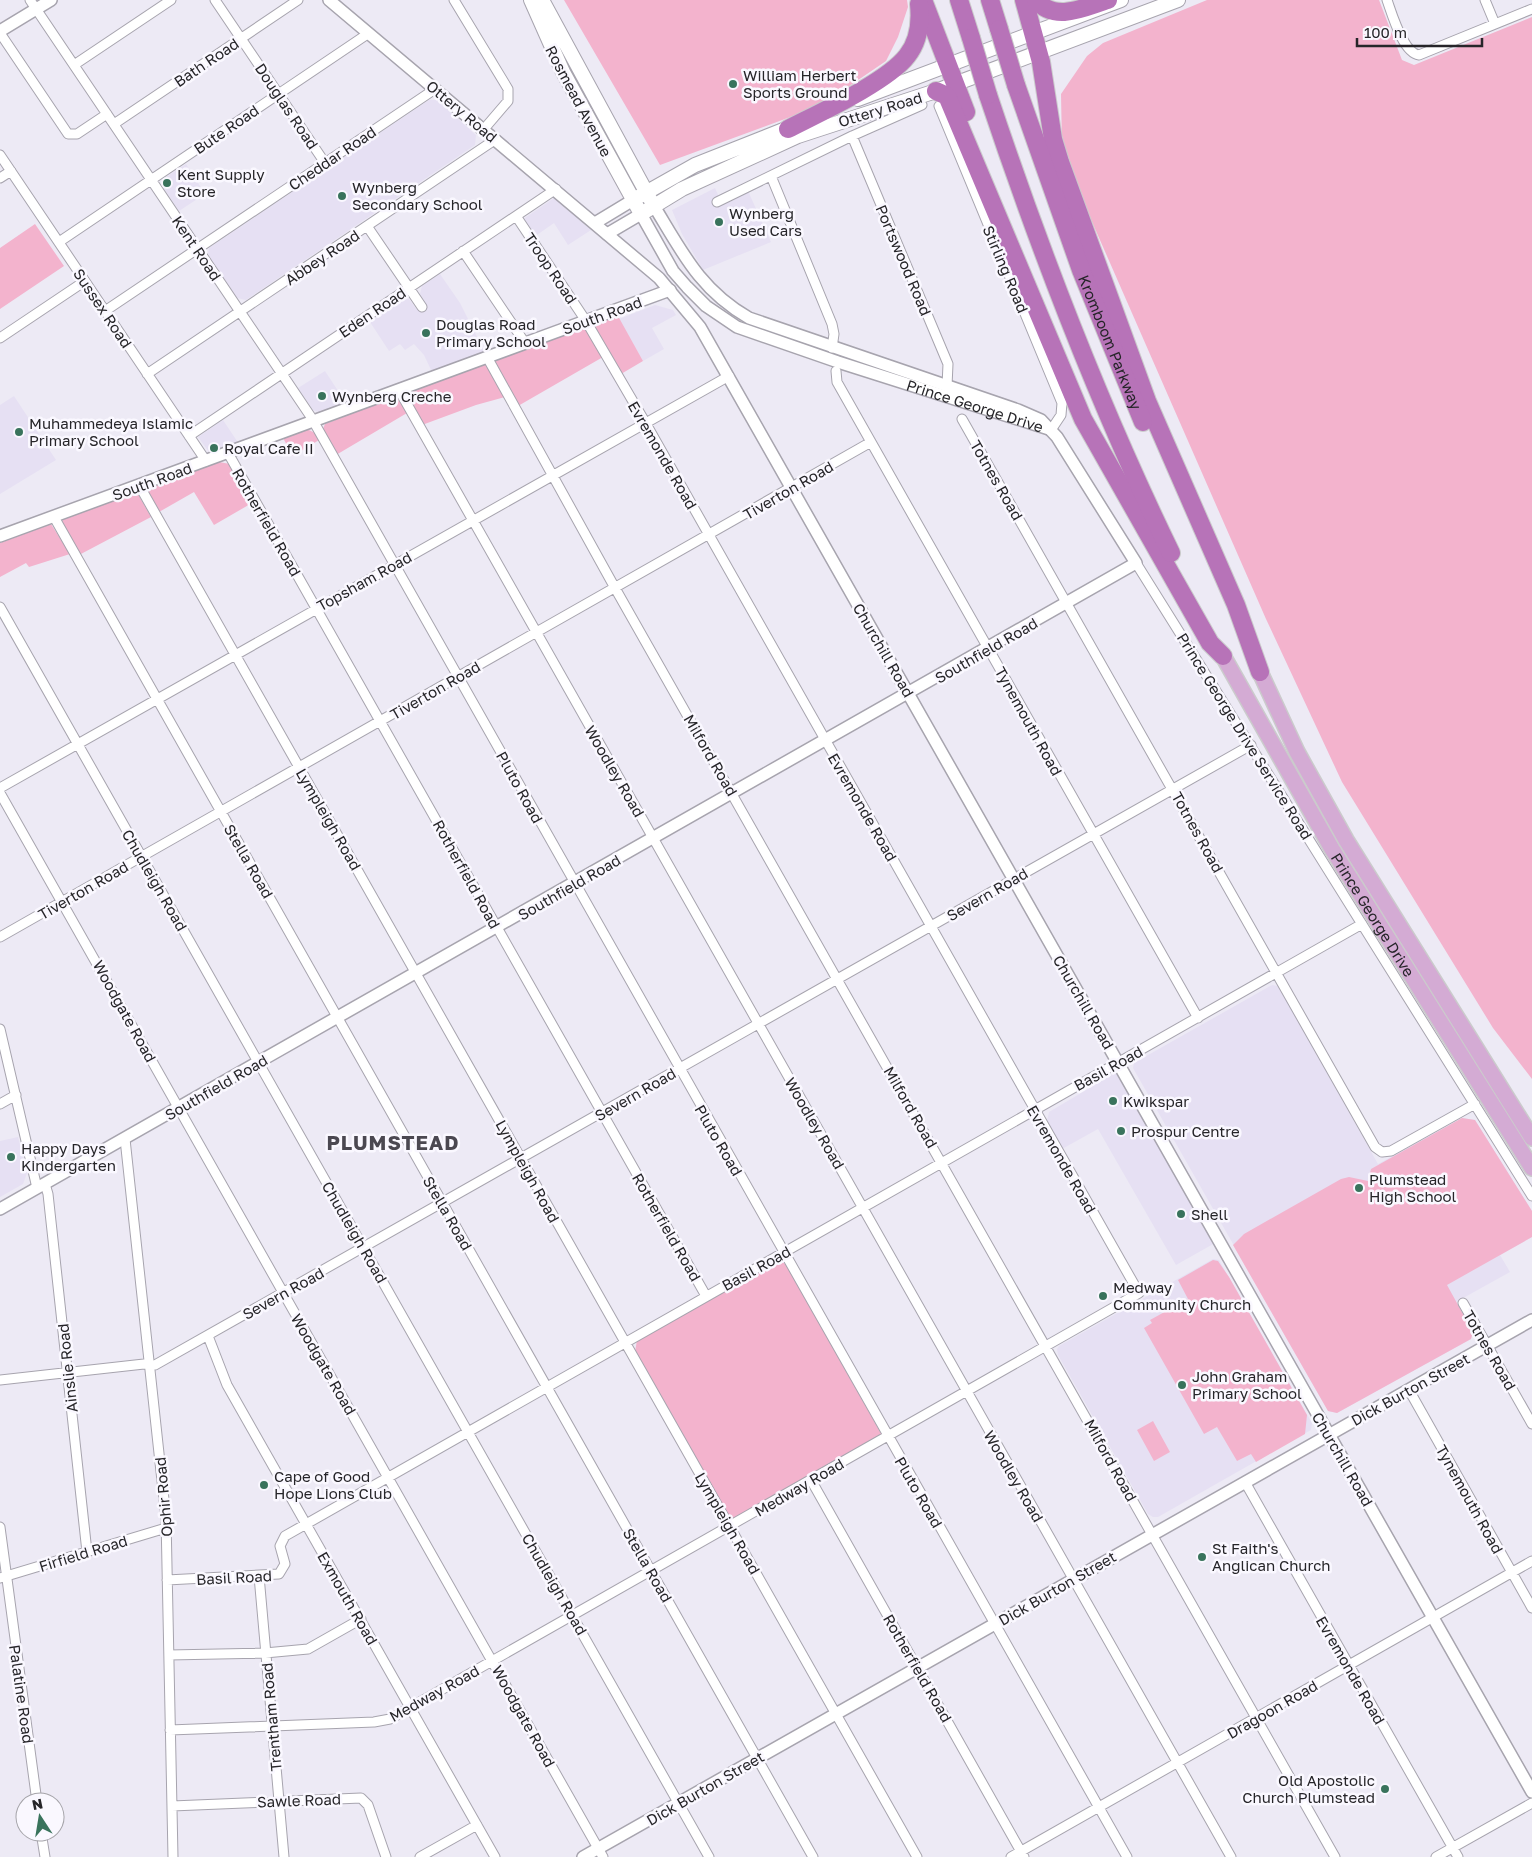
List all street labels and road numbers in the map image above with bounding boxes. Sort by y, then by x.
street label: Bath Road [170,34,242,90]
street label: Rosmead Avenue [542,42,616,160]
street label: Douglas Road [252,60,322,152]
street label: Ottery Road [423,76,501,146]
street label: Ottery Road [836,88,924,130]
street label: Bute Road [190,101,262,157]
street label: Cheddar Road [285,122,379,194]
street label: Portswood Road [873,202,935,318]
street label: Kent Road [169,212,225,284]
street label: Stirling Road [980,223,1032,315]
street label: Abbey Road [281,226,363,288]
street label: Troop Road [521,229,581,307]
street label: Sussex Road [70,265,136,351]
street label: Kromboom Parkway [1075,272,1146,413]
street label: Eden Road [335,283,409,341]
street label: South Road [560,292,644,338]
street label: Prince George Drive [904,375,1046,436]
street label: Evremonde Road [625,398,701,512]
street label: Totnes Road [967,437,1027,523]
street label: Tiverton Road [740,457,836,523]
street label: South Road [110,458,194,504]
street label: Rotherfield Road [229,465,305,579]
street label: Topsham Road [313,548,415,614]
street label: Churchill Road [850,600,918,700]
street label: Southfield Road [931,613,1041,687]
street label: Prince George Drive Service Road [1174,629,1316,843]
street label: Tiverton Road [387,657,483,723]
street label: Tynemouth Road [992,663,1066,779]
street label: Milford Road [680,711,742,799]
street label: Woodley Road [581,722,649,820]
street label: Pluto Road [493,748,547,826]
street label: Evremonde Road [825,750,901,864]
street label: Lympleigh Road [293,765,365,873]
street label: Totnes Road [1168,789,1228,875]
street label: Rotherfield Road [430,816,504,932]
street label: Stella Road [221,821,277,901]
street label: Chudleigh Road [119,826,191,934]
street label: Prince George Drive [1328,849,1419,980]
street label: Southfield Road [514,850,624,924]
street label: Tiverton Road [35,857,131,923]
street label: Severn Road [943,864,1031,924]
street label: Churchill Road [1050,952,1118,1052]
street label: Woodgate Road [90,957,160,1065]
street label: Basil Road [1070,1042,1146,1094]
street label: Southfield Road [161,1050,271,1124]
street label: Milford Road [880,1063,942,1151]
street label: Severn Road [591,1064,679,1124]
street label: Woodley Road [781,1074,849,1172]
street label: Pluto Road [691,1101,747,1179]
street label: Evremonde Road [1024,1102,1100,1216]
street label: Lympleigh Road [492,1117,564,1225]
street label: Rotherfield Road [629,1170,705,1284]
street label: Stella Road [420,1173,476,1253]
street label: Chudleigh Road [319,1178,391,1286]
street label: Basil Road [718,1242,794,1294]
street label: Severn Road [239,1263,327,1323]
street label: Totnes Road [1460,1307,1520,1393]
street label: Woodgate Road [288,1310,360,1418]
street label: Ainslie Road [53,1323,81,1413]
street label: Dick Burton Street [1348,1349,1472,1429]
street label: Churchill Road [1309,1409,1377,1509]
street label: Milford Road [1081,1416,1141,1504]
street label: Woodley Road [980,1427,1048,1525]
street label: Tynemouth Road [1433,1441,1507,1557]
street label: Pluto Road [891,1453,947,1531]
street label: Medway Road [751,1454,847,1520]
street label: Ophir Road [151,1456,175,1538]
street label: Lympleigh Road [692,1469,764,1577]
street label: Stella Road [620,1525,676,1605]
street label: Chudleigh Road [519,1530,591,1638]
street label: Firfield Road [37,1531,129,1575]
street label: Dick Burton Street [995,1547,1119,1629]
street label: Exmouth Road [314,1548,382,1648]
street label: Basil Road [196,1566,272,1588]
street label: Rotherfield Road [880,1611,956,1725]
street label: Evremonde Road [1313,1613,1389,1727]
street label: Palatine Road [6,1643,38,1745]
street label: Medway Road [386,1661,482,1725]
street label: Trentham Road [257,1662,285,1772]
street label: Woodgate Road [489,1662,559,1770]
street label: Dragoon Road [1223,1676,1321,1742]
street label: Dick Burton Street [643,1747,767,1829]
street label: Sawle Road [257,1790,341,1810]

